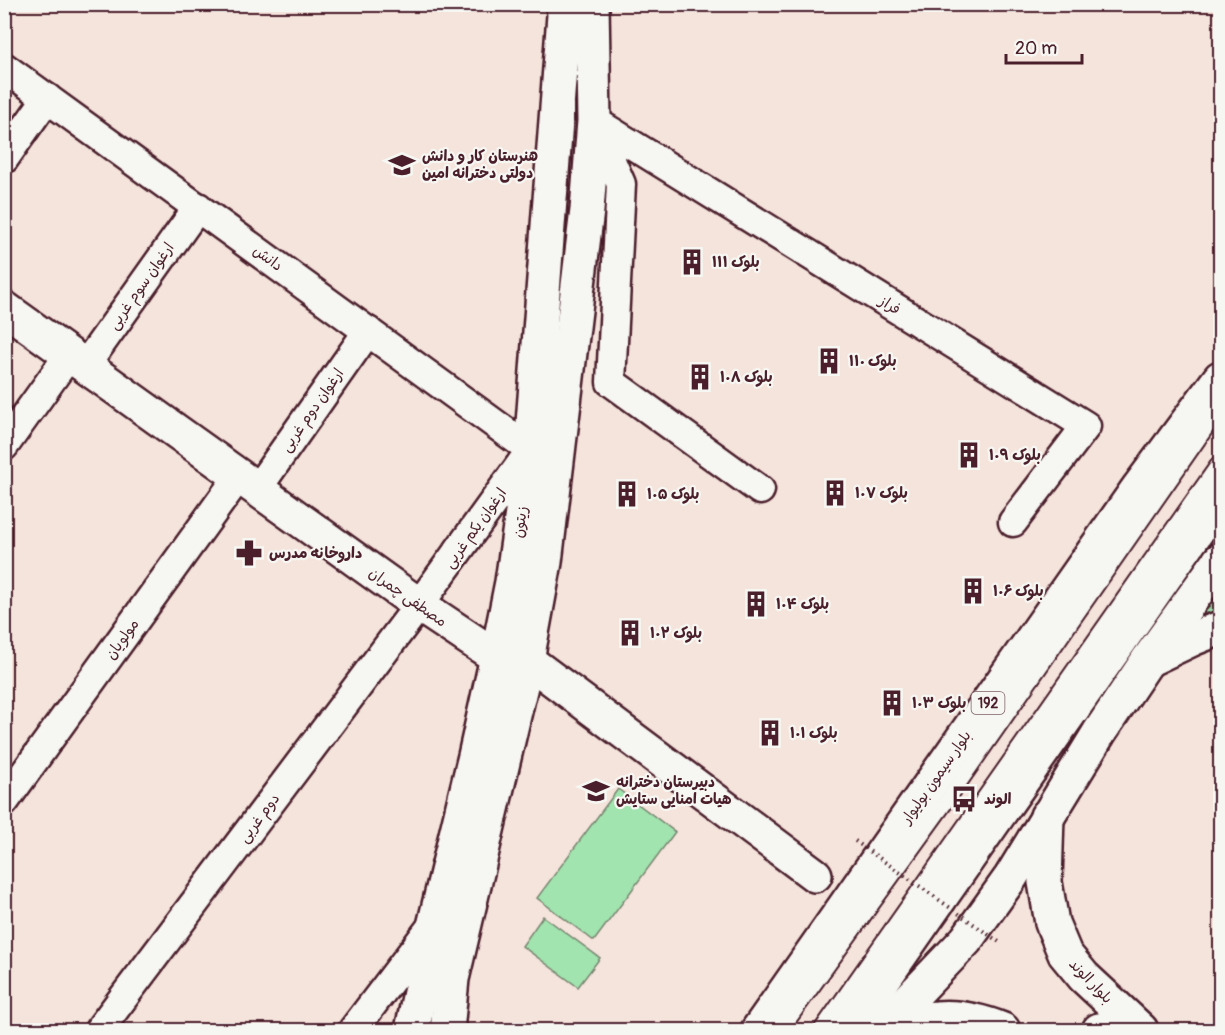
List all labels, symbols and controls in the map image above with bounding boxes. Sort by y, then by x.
scale bar [1006,27,1082,65]
text: 20 m [1015,37,1057,60]
place label: هنرستان کار و دانش دولتی دخترانه امین [422,147,538,183]
school or university icon: هنرستان کار و دانش دولتی دخترانه امین [387,150,417,180]
street label: ارغوان سوم غربی [104,239,180,335]
street label: دانش [249,241,286,276]
building icon: بلوک ۱۱۱ [677,247,707,277]
place label: بلوک ۱۱۱ [712,253,760,272]
street label: فراز [875,291,904,319]
building icon: بلوک ۱۱۰ [814,346,844,376]
place label: بلوک ۱۱۰ [849,352,896,371]
building icon: بلوک ۱۰۸ [685,362,715,392]
street label: ارغوان دوم غربی [277,365,350,457]
place label: بلوک ۱۰۸ [720,368,773,387]
building icon: بلوک ۱۰۹ [954,440,984,470]
place label: بلوک ۱۰۹ [989,446,1041,465]
building icon: بلوک ۱۰۷ [820,478,850,508]
building icon: بلوک ۱۰۵ [612,479,642,509]
street label: ارغوان یکم غربی [440,484,513,573]
place label: بلوک ۱۰۷ [855,484,908,503]
place label: بلوک ۱۰۵ [647,485,699,504]
street label: زیتون [509,505,532,539]
pharmacy icon: داروخانه مدرس [234,538,264,568]
place label: داروخانه مدرس [269,544,362,563]
street label: مصطفی چمران [365,564,450,631]
building icon: بلوک ۱۰۶ [958,576,988,606]
place label: بلوک ۱۰۶ [993,582,1044,601]
building icon: بلوک ۱۰۴ [741,589,771,619]
place label: بلوک ۱۰۴ [776,595,829,614]
street label: مولویان [101,615,144,663]
building icon: بلوک ۱۰۲ [615,618,645,648]
place label: بلوک ۱۰۲ [650,624,702,643]
building icon: بلوک ۱۰۳ [877,688,907,718]
road number: 192 [972,692,1004,714]
place label: بلوک ۱۰۳ [912,694,966,713]
building icon: بلوک ۱۰۱ [755,718,785,748]
place label: بلوک ۱۰۱ [790,724,837,743]
street label: بلوار سیمون بولیوار [897,727,976,829]
place label: دبیرستان دخترانه هیات امنایی ستایش [616,773,732,809]
school or university icon: دبیرستان دخترانه هیات امنایی ستایش [581,776,611,806]
bus stop icon: الوند [949,784,979,814]
street label: دوم غربی [235,790,286,848]
place label: الوند [984,790,1012,809]
street label: بلوار الوند [1065,955,1117,1008]

